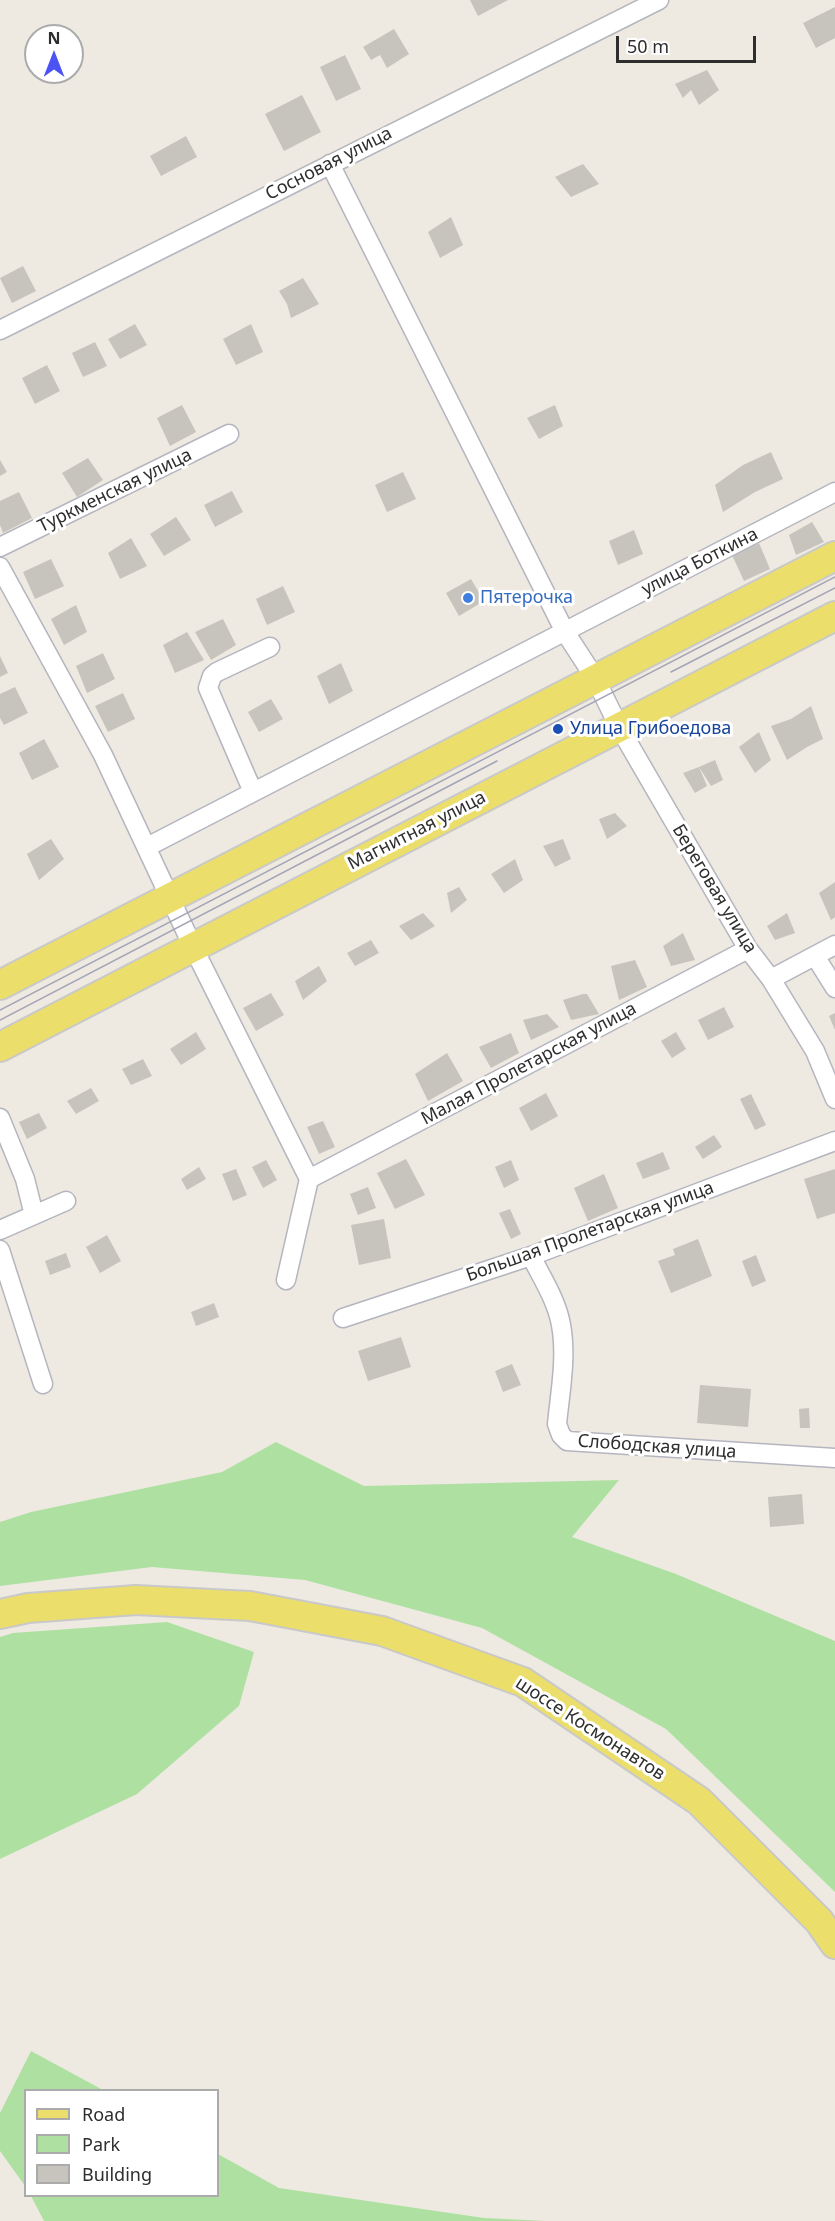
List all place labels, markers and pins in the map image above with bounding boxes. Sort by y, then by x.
place label: Пятерочка [480,587,573,609]
marker: Пятерочка [461,591,475,605]
place label: Улица Грибоедова [570,718,731,740]
marker: Улица Грибоедова [551,722,565,736]

